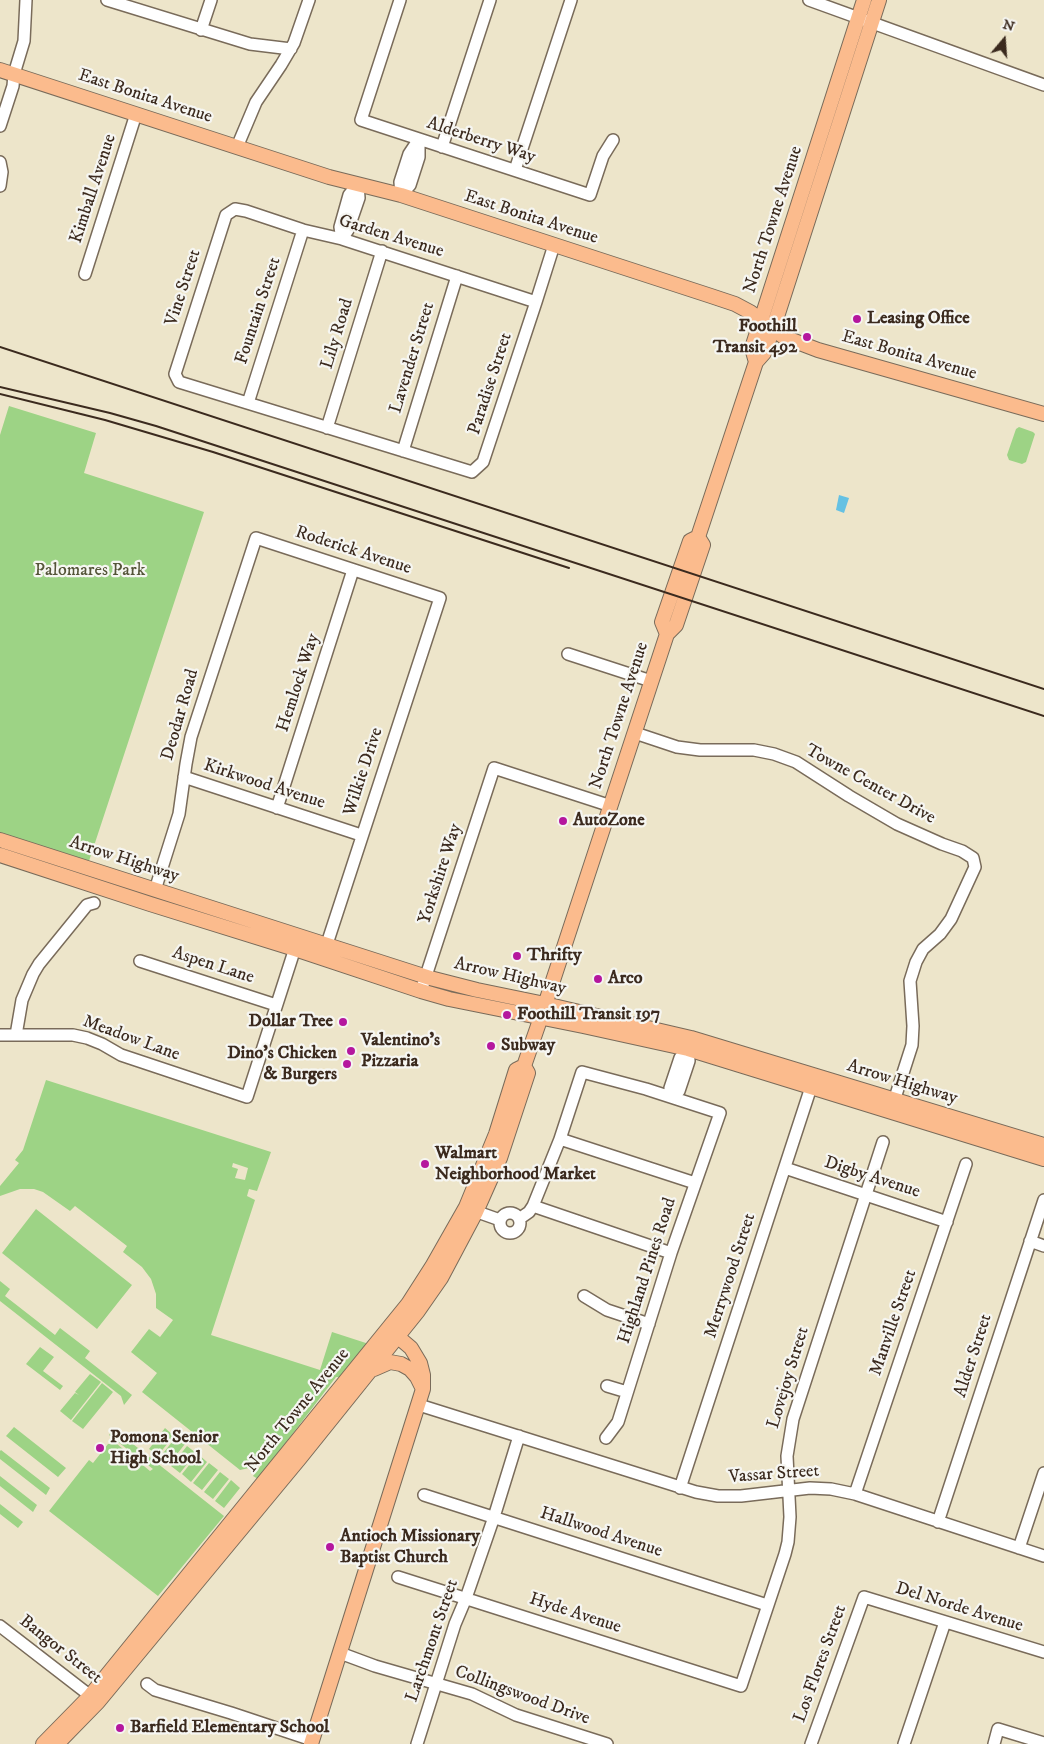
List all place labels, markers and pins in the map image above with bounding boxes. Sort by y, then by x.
place label: Leasing Office [867,308,970,330]
marker: Leasing Office [851,313,863,325]
place label: Foothill Transit 492 [713,316,797,358]
marker: Foothill Transit 492 [801,331,813,343]
place label: AutoZone [573,810,645,832]
marker: AutoZone [557,815,569,827]
place label: Thrifty [527,945,581,967]
marker: Thrifty [511,950,523,962]
place label: Arco [608,968,643,990]
marker: Arco [592,973,604,985]
place label: Foothill Transit 197 [517,1004,660,1026]
marker: Foothill Transit 197 [501,1009,513,1021]
place label: Dollar Tree [249,1011,333,1033]
marker: Dollar Tree [337,1016,349,1028]
place label: Valentino's Pizzaria [361,1030,440,1072]
place label: Subway [501,1035,555,1057]
marker: Subway [485,1040,497,1052]
place label: Dino's Chicken & Burgers [227,1043,337,1086]
marker: Valentino's Pizzaria [345,1045,357,1057]
marker: Dino's Chicken & Burgers [341,1058,353,1070]
place label: Walmart Neighborhood Market [435,1143,596,1186]
marker: Walmart Neighborhood Market [419,1158,431,1170]
place label: Pomona Senior High School [110,1427,218,1470]
marker: Pomona Senior High School [94,1442,106,1454]
place label: Antioch Missionary Baptist Church [340,1526,480,1568]
marker: Antioch Missionary Baptist Church [324,1541,336,1553]
place label: Barfield Elementary School [130,1717,329,1739]
marker: Barfield Elementary School [114,1722,126,1734]

